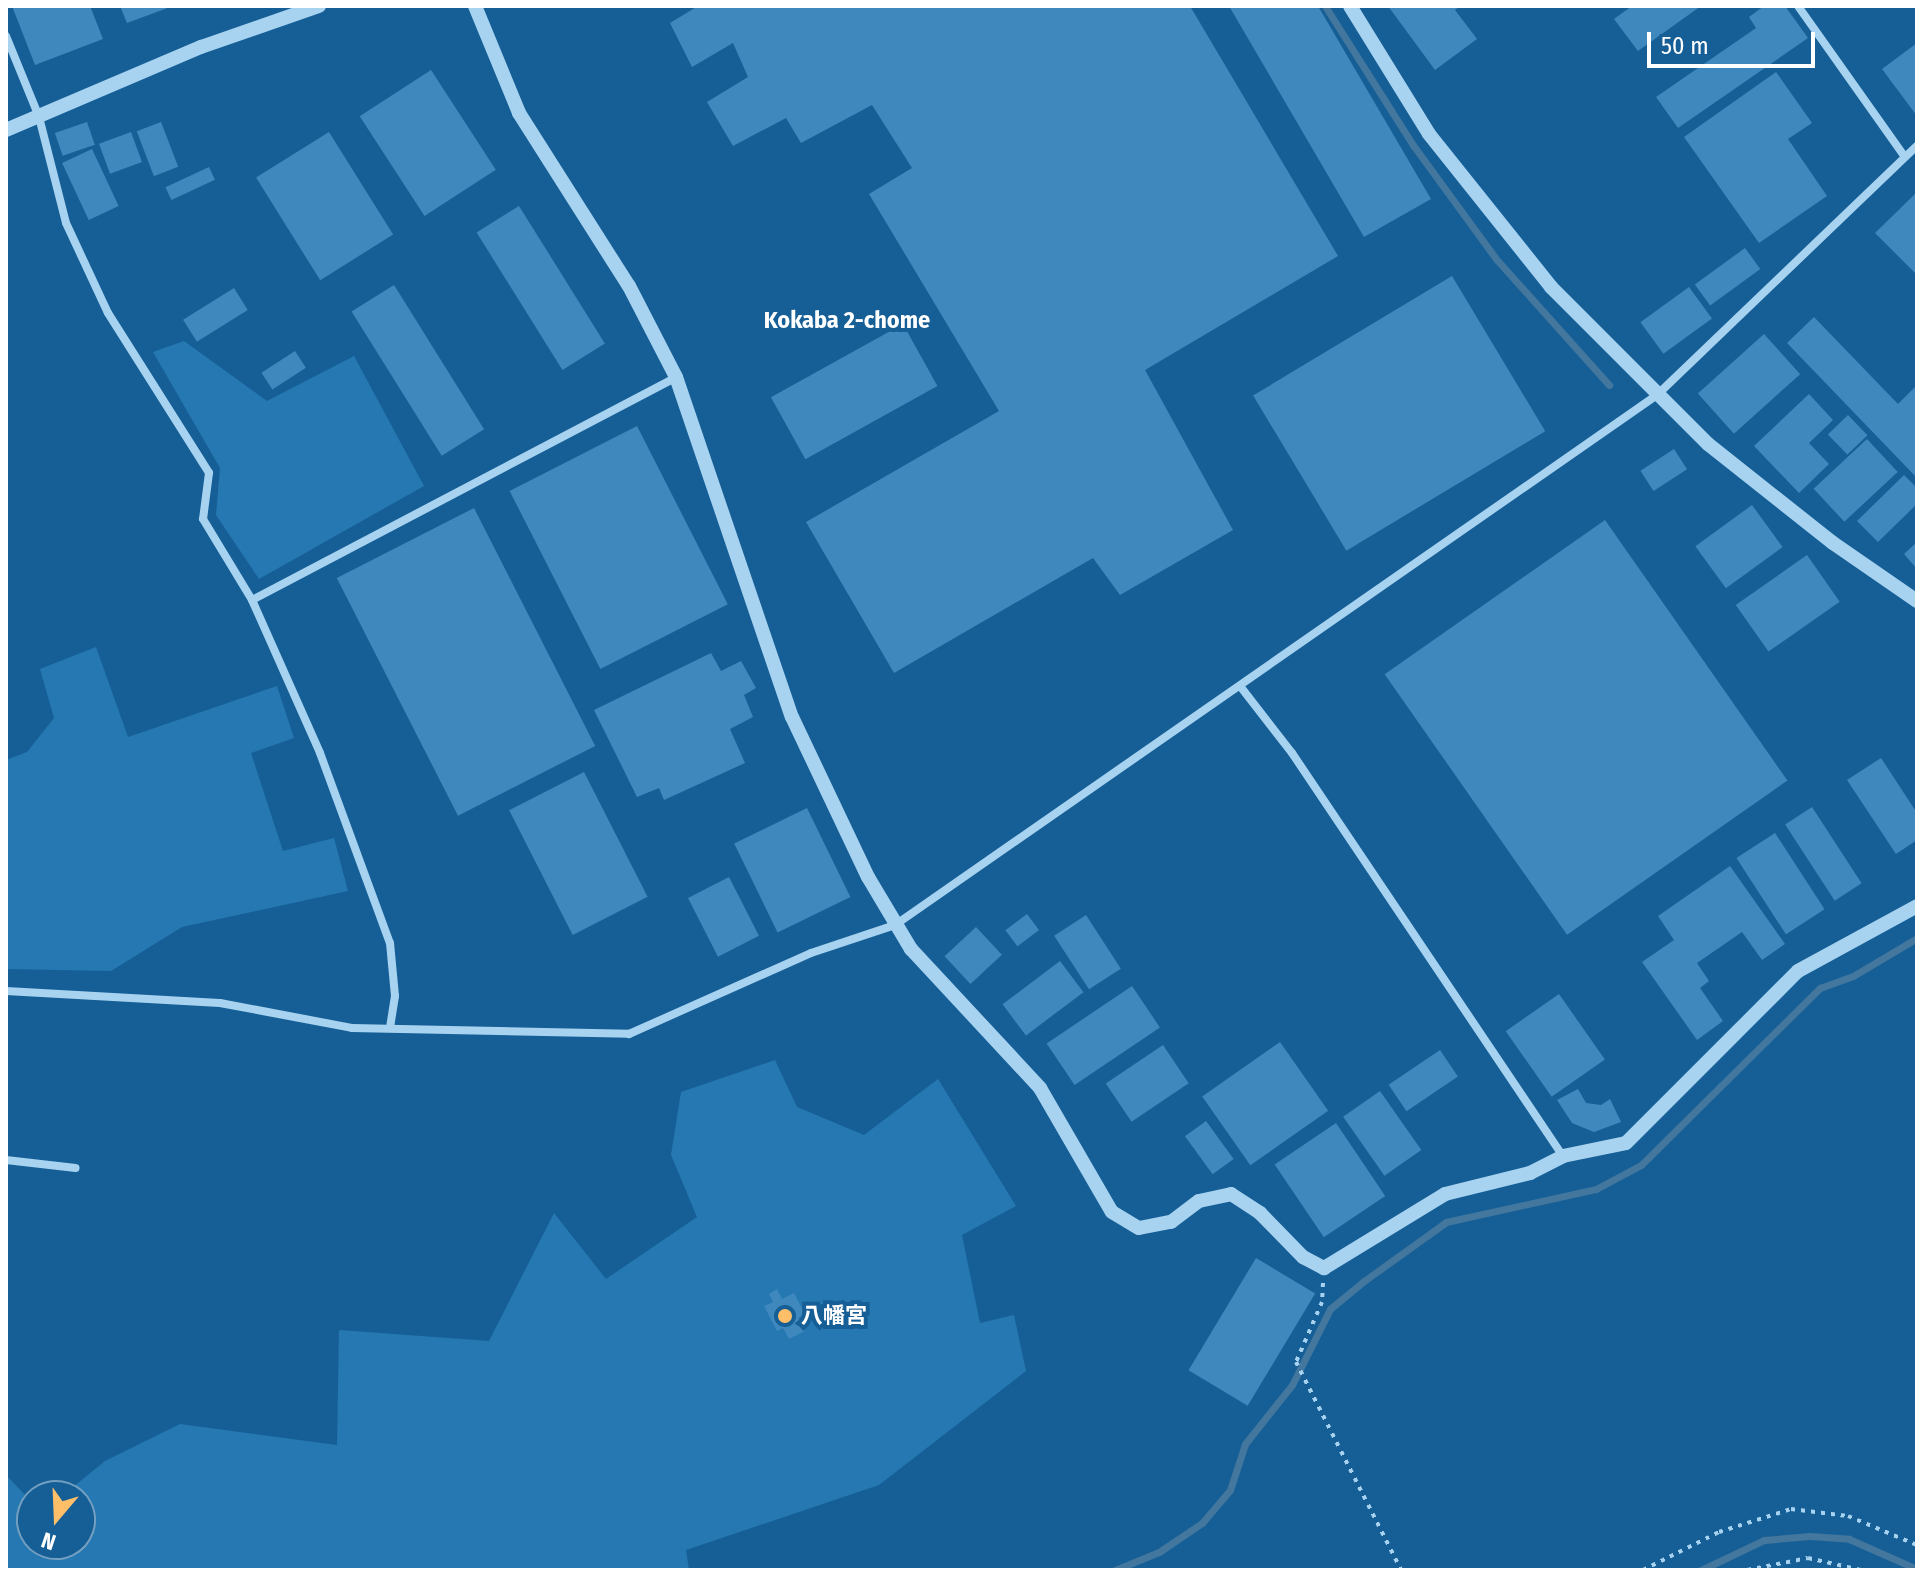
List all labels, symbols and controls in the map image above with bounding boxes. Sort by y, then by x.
scale bar [1651,16,1819,66]
text: 50 m [1661,32,1709,60]
district label: Kokaba 2-chome [764,307,930,335]
place label: 八幡宮 [801,1303,867,1329]
marker: 八幡宮 [776,1307,794,1325]
north arrow [16,1480,96,1560]
text: N [38,1526,59,1556]

